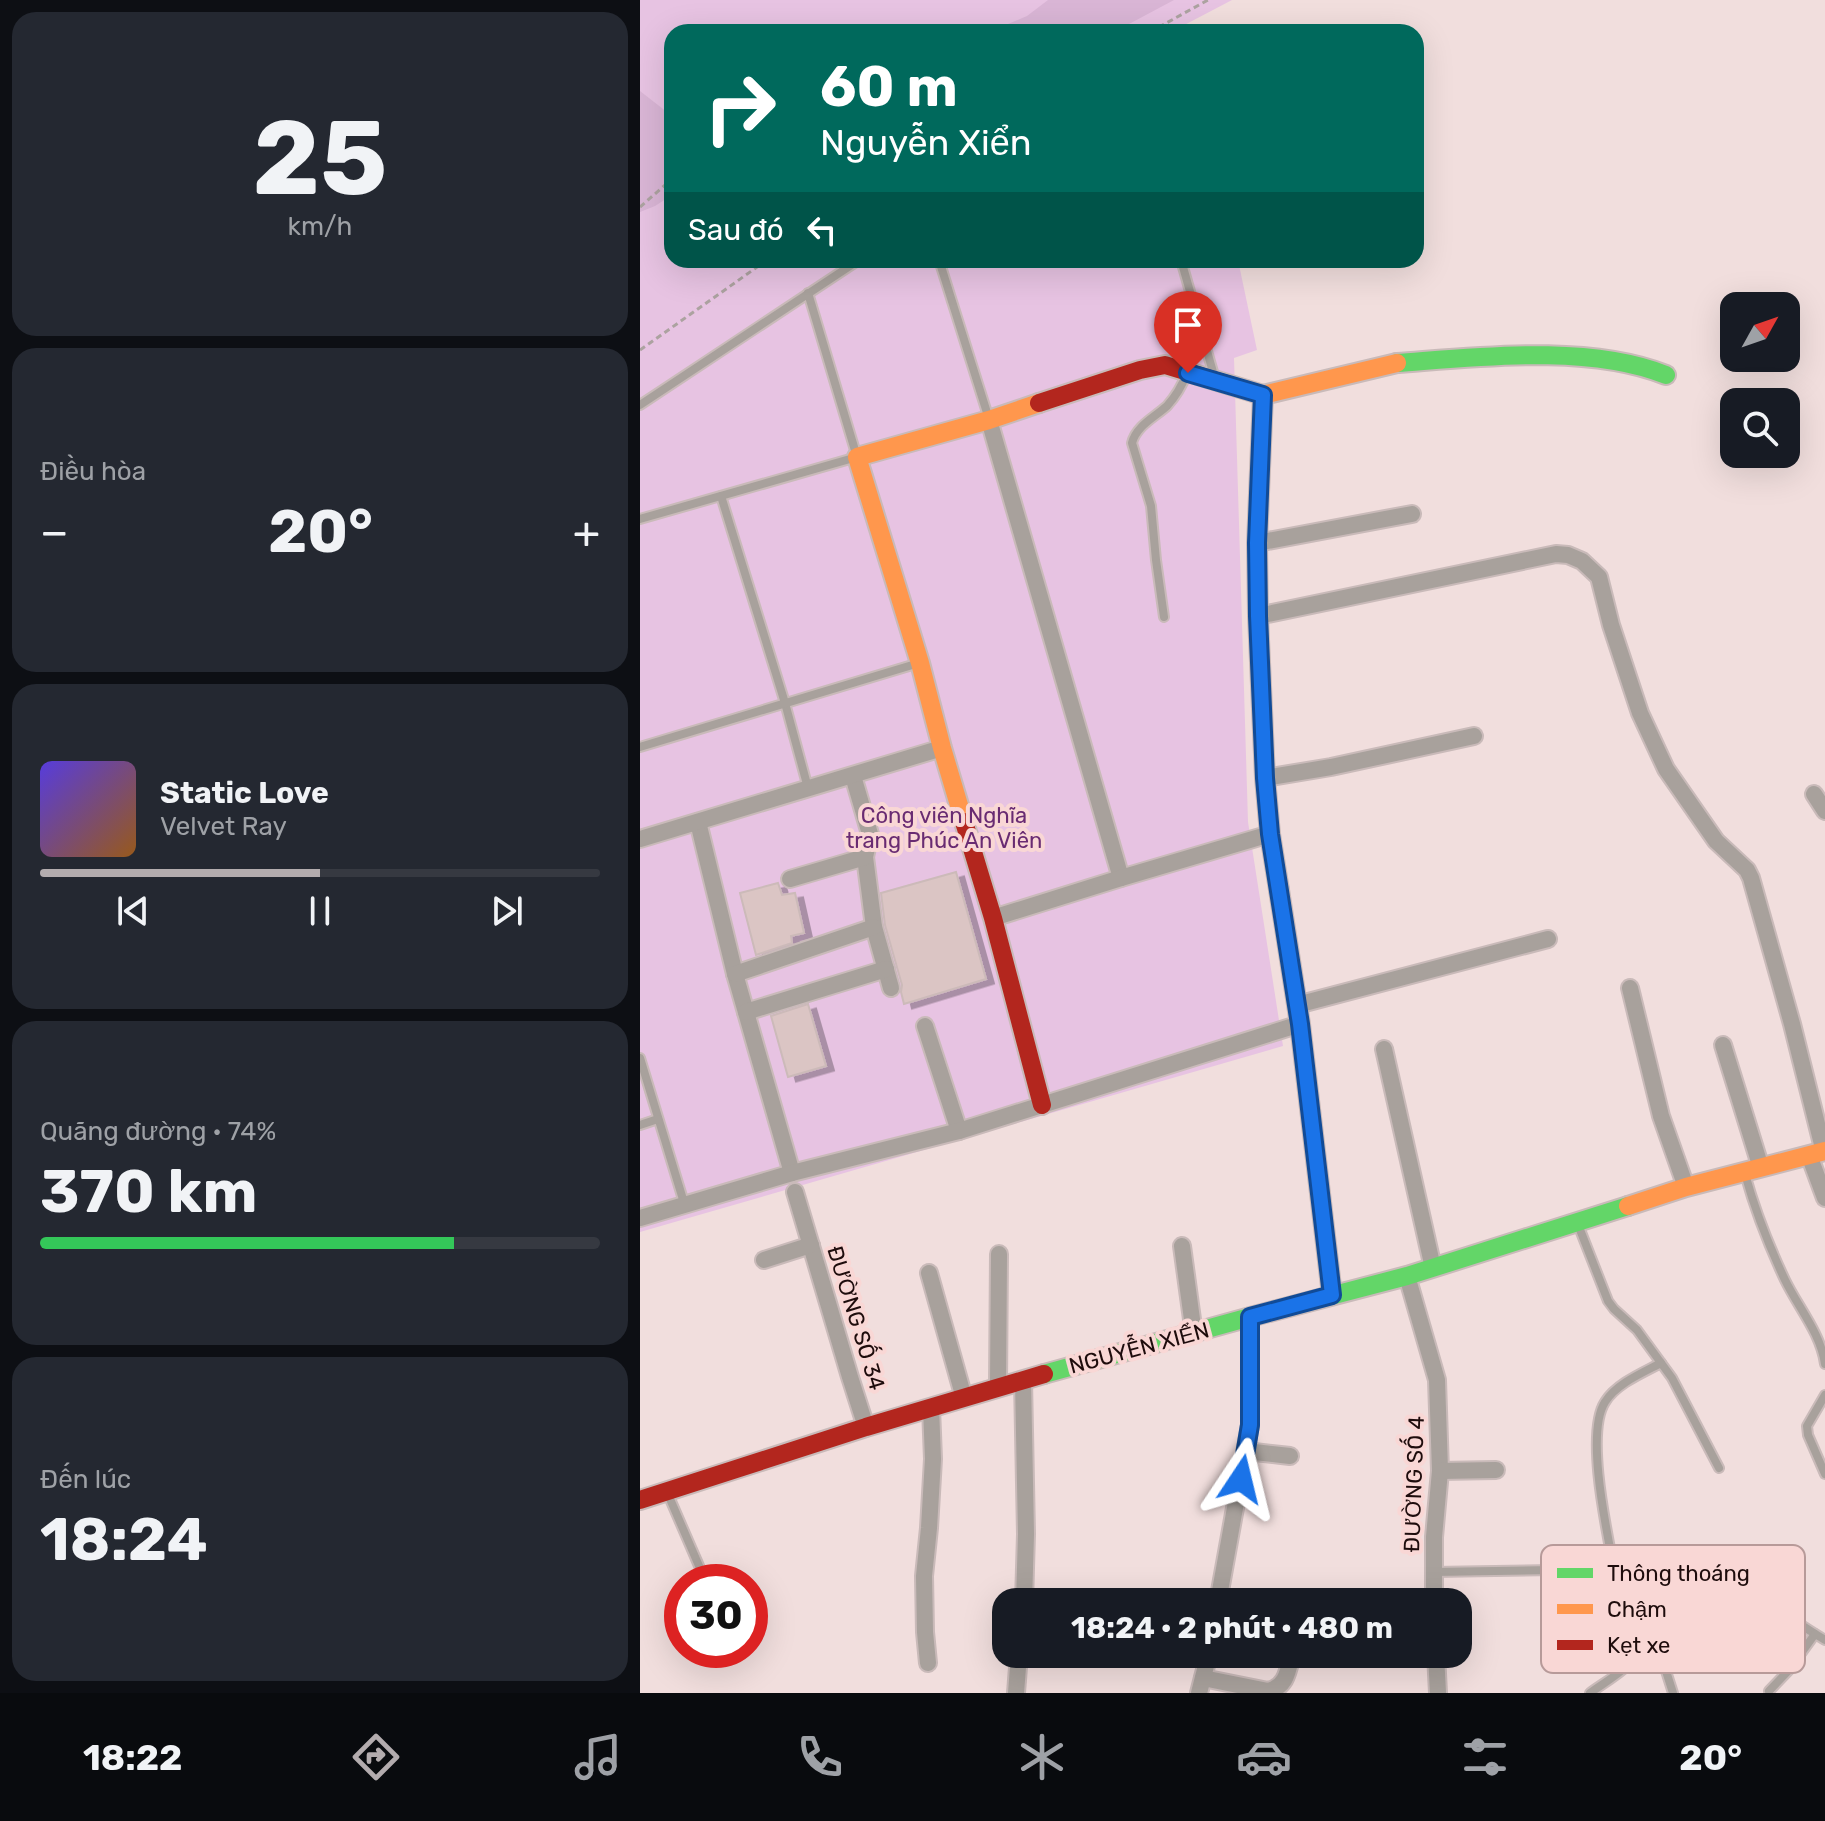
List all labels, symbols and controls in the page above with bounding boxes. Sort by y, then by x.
text: 60 m [820,54,958,120]
icon: right [688,56,792,160]
text: 25 [253,97,387,220]
text: Nguyễn Xiển [820,121,1032,164]
icon: left [800,208,844,252]
text: km/h [288,211,352,242]
text: Sau đó [688,212,784,248]
pin [1154,291,1222,373]
north arrow [1720,292,1800,372]
map controls [1720,292,1800,468]
icon: arrive [1166,303,1210,347]
button: search [1720,388,1800,468]
text: Điều hòa [40,456,146,487]
text: 20° [268,496,373,567]
text: − [40,506,69,558]
text: + [573,506,600,558]
text: Static Love [160,775,329,811]
park label: Công viên Nghĩa trang Phúc An Viên [846,802,1042,854]
text: Velvet Ray [160,811,287,842]
icon: previous [111,889,155,933]
icon: pause [298,889,342,933]
icon: next [485,889,529,933]
text: Quãng đường · 74% [40,1116,276,1147]
text: 370 km [40,1156,258,1227]
street label: ĐƯỜNG SỐ 34 [821,1242,894,1393]
street label: NGUYỄN XIỂN [1065,1314,1212,1380]
street label: ĐƯỜNG SỐ 4 [1395,1415,1430,1553]
position arrow [1199,1437,1283,1521]
text: Đến lúc [40,1464,131,1495]
text: 18:24 [40,1504,208,1575]
legend [1541,1545,1805,1673]
text: Thông thoáng [1607,1560,1750,1587]
speed limit sign: 30 [664,1564,768,1668]
text: Chậm [1607,1596,1667,1623]
text: 18:24 · 2 phút · 480 m [1071,1610,1393,1646]
text: Kẹt xe [1607,1632,1670,1659]
icon: directions [348,1729,404,1785]
icon: music [570,1729,626,1785]
icon: phone [792,1729,848,1785]
icon: climate [1014,1729,1070,1785]
icon: car [1236,1729,1292,1785]
icon: filters [1457,1729,1513,1785]
text: 18:22 [83,1736,182,1779]
text: 20° [1679,1736,1742,1779]

